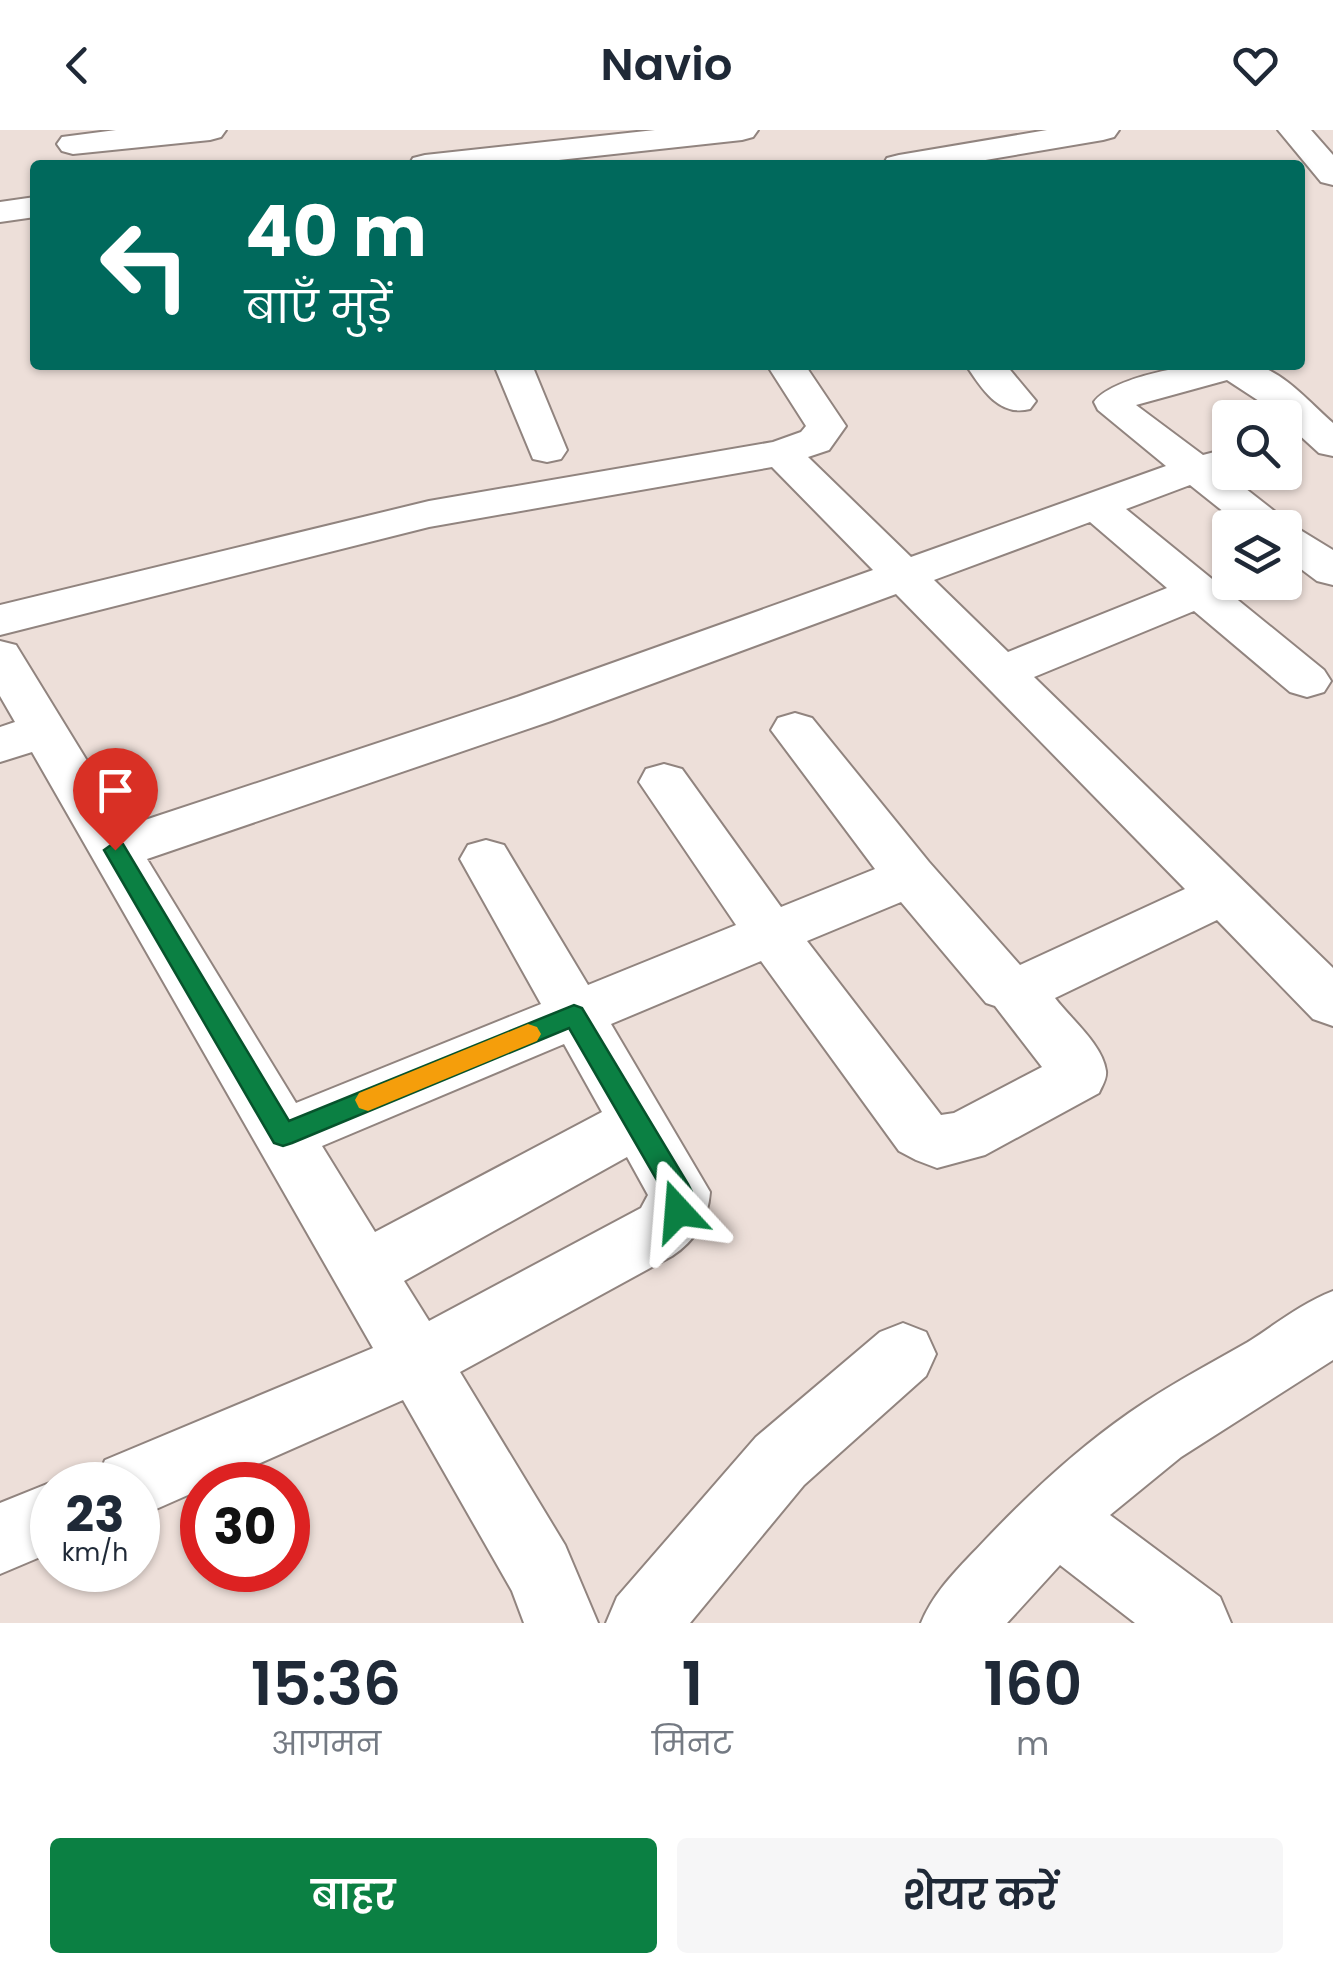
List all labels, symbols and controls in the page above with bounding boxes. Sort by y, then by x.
text: Navio [601,33,732,96]
icon: back [50,38,105,93]
icon: heart [1228,38,1283,93]
text: 40 m [245,182,427,281]
icon: left [80,200,210,330]
text: बाएँ मुड़ें [245,276,392,339]
map controls [1212,400,1302,600]
button: search [1212,400,1302,490]
button: layers [1212,510,1302,600]
pin [73,748,158,851]
icon: arrive [88,763,143,818]
position arrow [626,1159,730,1263]
speed limit sign: 30 [180,1462,310,1592]
text: 23 [66,1479,124,1550]
text: km/h [62,1535,128,1570]
text: 15:36 [251,1642,401,1726]
text: 1 [681,1642,703,1726]
text: 160 [983,1642,1082,1726]
text: आगमन [271,1721,381,1766]
text: मिनट [652,1721,733,1766]
text: m [1016,1721,1049,1766]
button: बाहर [50,1838,657,1953]
button: शेयर करें [677,1838,1283,1953]

